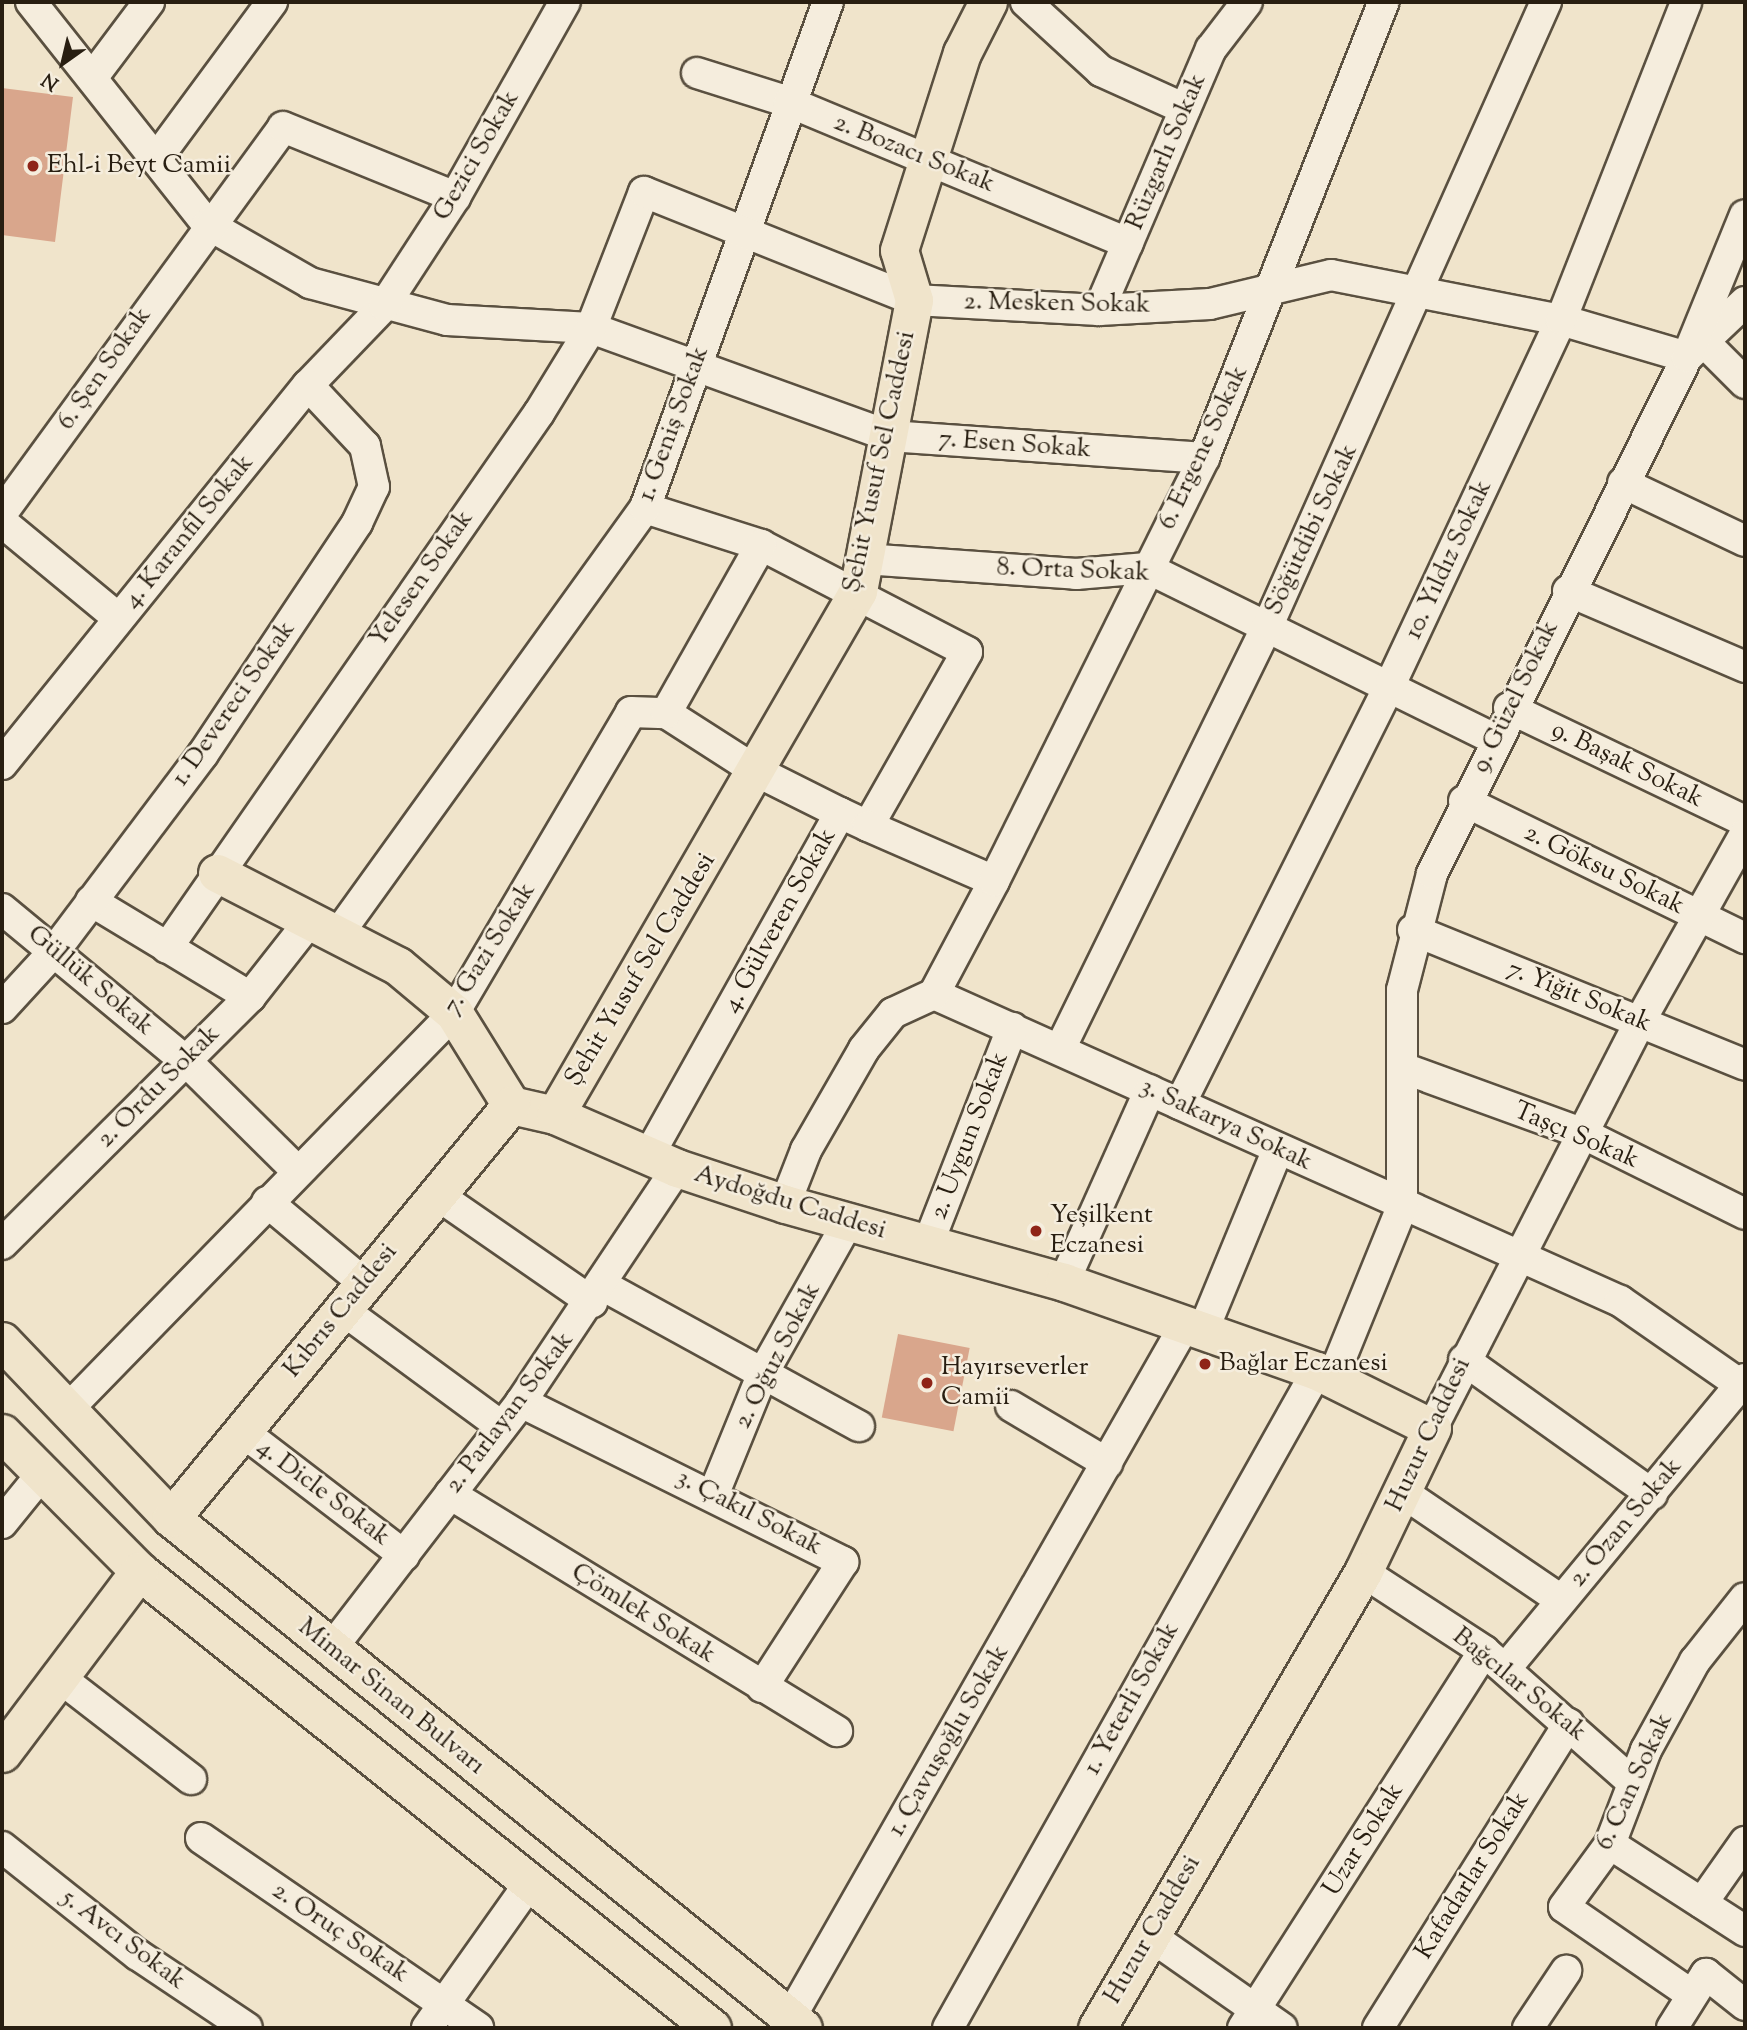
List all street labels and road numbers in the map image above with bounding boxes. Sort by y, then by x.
street label: Rüzgarlı Sokak [1120,69,1214,235]
street label: Gezici Sokak [427,85,527,227]
street label: 2. Bozacı Sokak [829,108,999,200]
street label: 2. Mesken Sokak [963,287,1151,321]
street label: 6. Şen Sokak [51,302,159,436]
street label: Şehit Yusuf Sel Caddesi [837,328,923,596]
street label: 1. Geniş Sokak [632,342,716,506]
street label: 6. Ergene Sokak [1152,361,1256,535]
street label: 7. Esen Sokak [938,424,1092,466]
street label: Söğütdibi Sokak [1259,440,1365,620]
street label: 4. Karanfil Sokak [117,449,261,615]
street label: 10. Yıldız Sokak [1398,475,1500,645]
street label: Yelesen Sokak [363,504,481,654]
street label: 8. Orta Sokak [996,553,1150,589]
street label: 1. Devereci Sokak [165,615,303,793]
street label: 9. Güzel Sokak [1466,616,1566,778]
street label: 9. Başak Sokak [1546,715,1708,815]
street label: 2. Göksu Sokak [1519,818,1689,922]
street label: 4. Gülveren Sokak [716,823,844,1019]
street label: Şehit Yusuf Sel Caddesi [559,848,723,1092]
street label: 7. Gazi Sokak [437,877,543,1021]
street label: Güllük Sokak [21,919,159,1043]
street label: 7. Yiğit Sokak [1503,954,1655,1040]
street label: 2. Ordu Sokak [91,1019,227,1155]
street label: 2. Uygun Sokak [924,1048,1016,1224]
street label: 3. Sakarya Sokak [1135,1072,1317,1178]
street label: Taşçı Sokak [1509,1096,1643,1176]
street label: Aydoğdu Caddesi [690,1159,890,1247]
street label: Kıbrıs Caddesi [277,1238,405,1384]
street label: 2. Oğuz Sokak [728,1278,828,1434]
street label: 2. Parlayan Sokak [439,1326,581,1500]
street label: Huzur Caddesi [1380,1353,1478,1517]
street label: 4. Dicle Sokak [250,1433,396,1553]
street label: 2. Ozan Sokak [1563,1452,1689,1594]
street label: 3. Çakıl Sokak [671,1463,827,1563]
street label: Çömlek Sokak [565,1557,721,1671]
street label: Mimar Sinan Bulvarı [291,1612,491,1782]
street label: 1. Yeterli Sokak [1077,1617,1187,1781]
street label: Bağcılar Sokak [1446,1621,1592,1749]
street label: 1. Çavuşoğlu Sokak [881,1640,1017,1842]
street label: 6. Can Sokak [1590,1708,1680,1856]
street label: Uzar Sokak [1317,1778,1411,1902]
street label: Kafadarlar Sokak [1409,1787,1537,1965]
street label: Huzur Caddesi [1098,1850,1208,2010]
street label: 2. Oruç Sokak [266,1876,414,1990]
street label: 5. Avcı Sokak [54,1883,192,1997]

